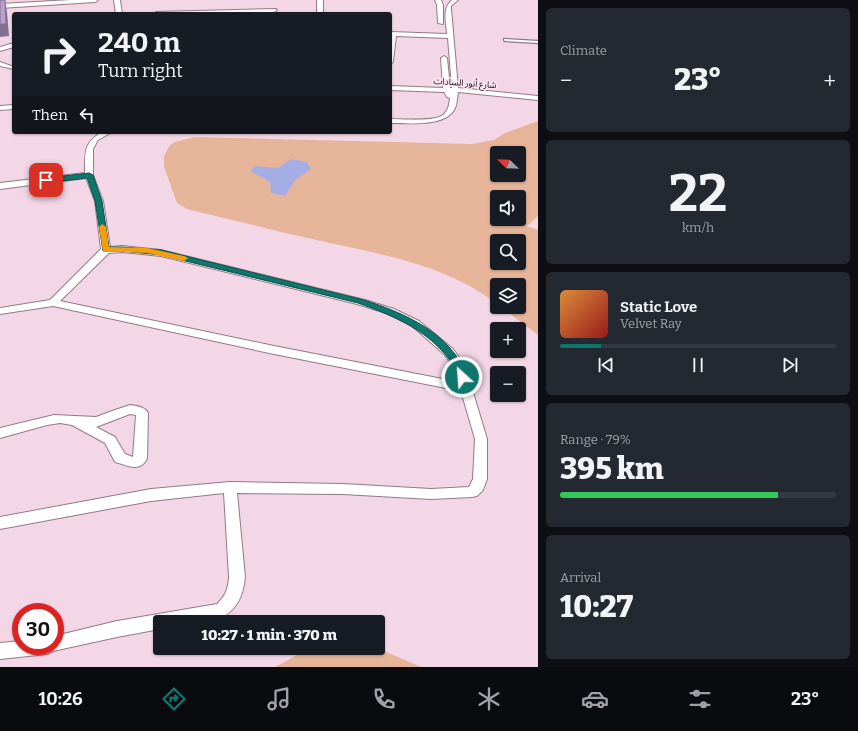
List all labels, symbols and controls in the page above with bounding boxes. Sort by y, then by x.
text: 240 m [98,26,180,59]
icon: right [32,28,84,80]
text: Climate [560,43,607,58]
text: Turn right [98,60,183,82]
text: 23° [674,62,722,98]
text: − [560,67,572,94]
text: + [823,67,836,94]
street label: شارع أنور السادات [433,75,497,92]
icon: left [76,104,98,126]
text: Then [32,106,68,124]
north arrow [490,146,526,182]
map controls [490,146,526,402]
text: 22 [669,162,727,225]
pin [29,163,63,197]
icon: arrive [35,169,57,191]
button: sound [490,190,526,226]
text: km/h [682,220,714,235]
button: search [490,234,526,270]
button: layers [490,278,526,314]
text: Static Love [620,298,697,316]
text: Velvet Ray [620,316,682,331]
button: + [490,322,526,358]
icon: previous [595,354,617,376]
icon: pause [687,354,709,376]
icon: next [779,354,801,376]
position arrow [441,356,483,398]
button: − [490,366,526,402]
text: Range · 79% [560,432,631,447]
text: 395 km [560,451,663,487]
text: Arrival [560,570,601,585]
text: 10:27 [560,589,633,625]
speed limit sign: 30 [12,603,64,655]
text: 10:27 · 1 min · 370 m [201,626,337,644]
icon: directions [160,685,188,713]
icon: music [265,685,293,713]
icon: phone [370,685,398,713]
icon: climate [475,685,503,713]
icon: car [581,685,609,713]
icon: filters [686,685,714,713]
text: 10:26 [39,688,83,710]
text: 23° [791,688,819,710]

